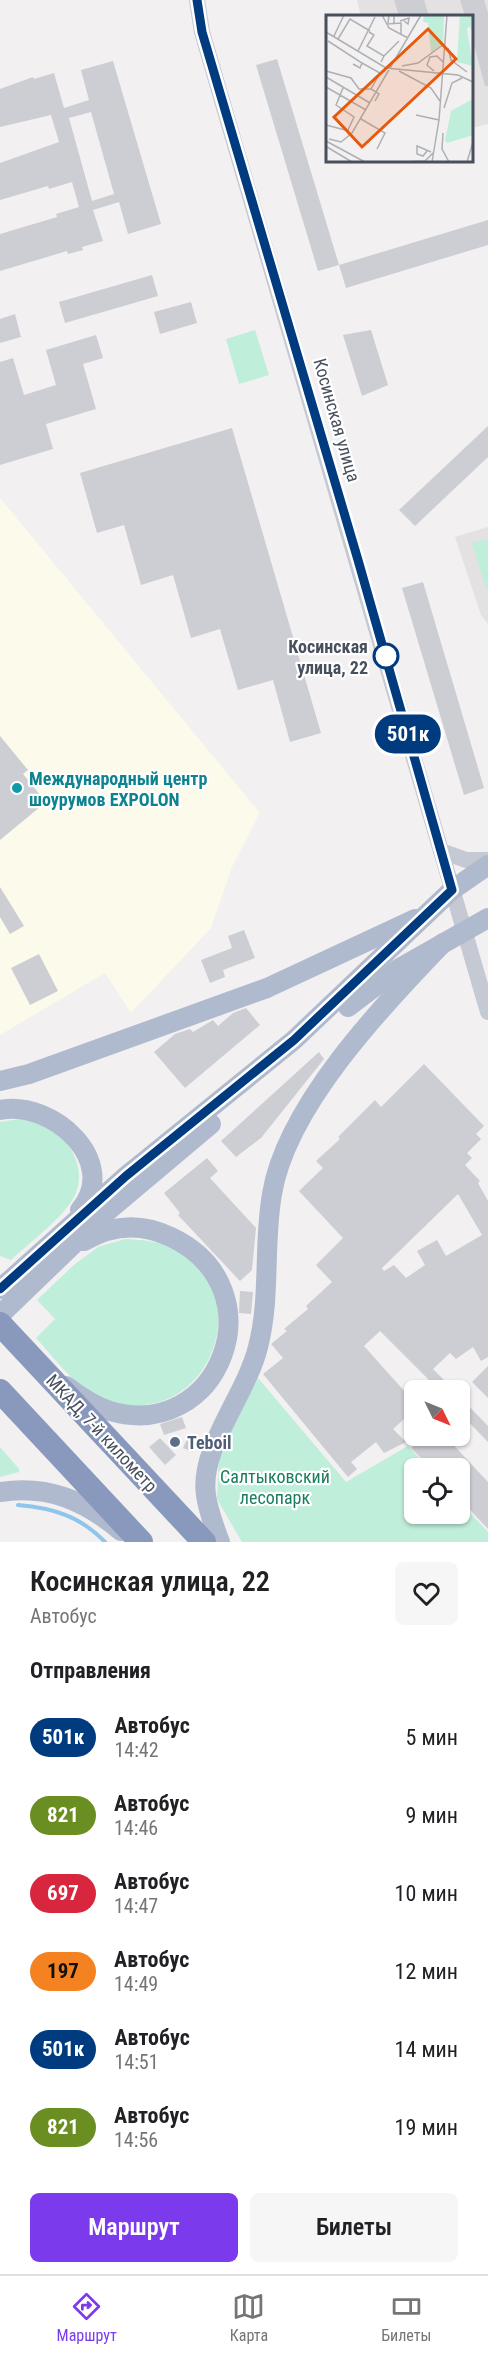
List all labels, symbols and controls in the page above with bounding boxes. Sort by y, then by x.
inset map [326,15,473,162]
street label: Косинская улица [309,356,365,484]
place label: Косинская улица, 22 [288,636,368,678]
marker: Косинская улица, 22 [373,643,399,669]
line badge: 501к [366,714,450,754]
text: 501к [387,722,429,746]
place label: Международный центр шоурумов EXPOLON [29,768,207,810]
marker: Международный центр шоурумов EXPOLON [10,781,24,795]
street label: МКАД, 7-й километр [42,1370,162,1496]
north arrow [404,1380,470,1446]
map controls [404,1380,470,1524]
place label: Teboil [187,1432,232,1453]
marker: Teboil [168,1435,182,1449]
button: locate [404,1458,470,1524]
park label: Салтыковский лесопарк [220,1466,330,1508]
button: heart [395,1562,458,1625]
text: Косинская улица, 22 [30,1565,270,1598]
text: Автобус [30,1604,97,1628]
text: Отправления [30,1658,151,1683]
text: Автобус [114,1713,190,1738]
text: 501к [42,1725,84,1749]
text: 5 мин [405,1725,458,1750]
text: 14:42 [114,1738,159,1762]
text: Автобус [114,1791,189,1816]
text: 821 [47,1803,79,1827]
text: 9 мин [405,1803,458,1828]
text: 14:46 [114,1816,158,1840]
text: Автобус [114,1869,189,1894]
text: 697 [47,1881,79,1905]
text: 10 мин [395,1881,458,1906]
text: 14:47 [114,1894,158,1918]
text: Автобус [114,1947,189,1972]
text: 197 [47,1959,79,1983]
text: 12 мин [395,1959,458,1984]
text: 14:49 [114,1972,158,1996]
text: Автобус [114,2025,190,2050]
text: 501к [42,2037,84,2061]
text: 14 мин [395,2037,458,2062]
text: 14:51 [114,2050,159,2074]
text: Автобус [114,2103,189,2128]
text: 821 [47,2115,79,2139]
text: 19 мин [395,2115,458,2140]
text: 14:56 [114,2128,158,2152]
button: Маршрут [30,2193,238,2262]
button: Билеты [250,2193,458,2262]
tab: Маршрут [57,2290,117,2345]
tab: Карта [230,2290,268,2345]
tab: Билеты [381,2290,431,2345]

